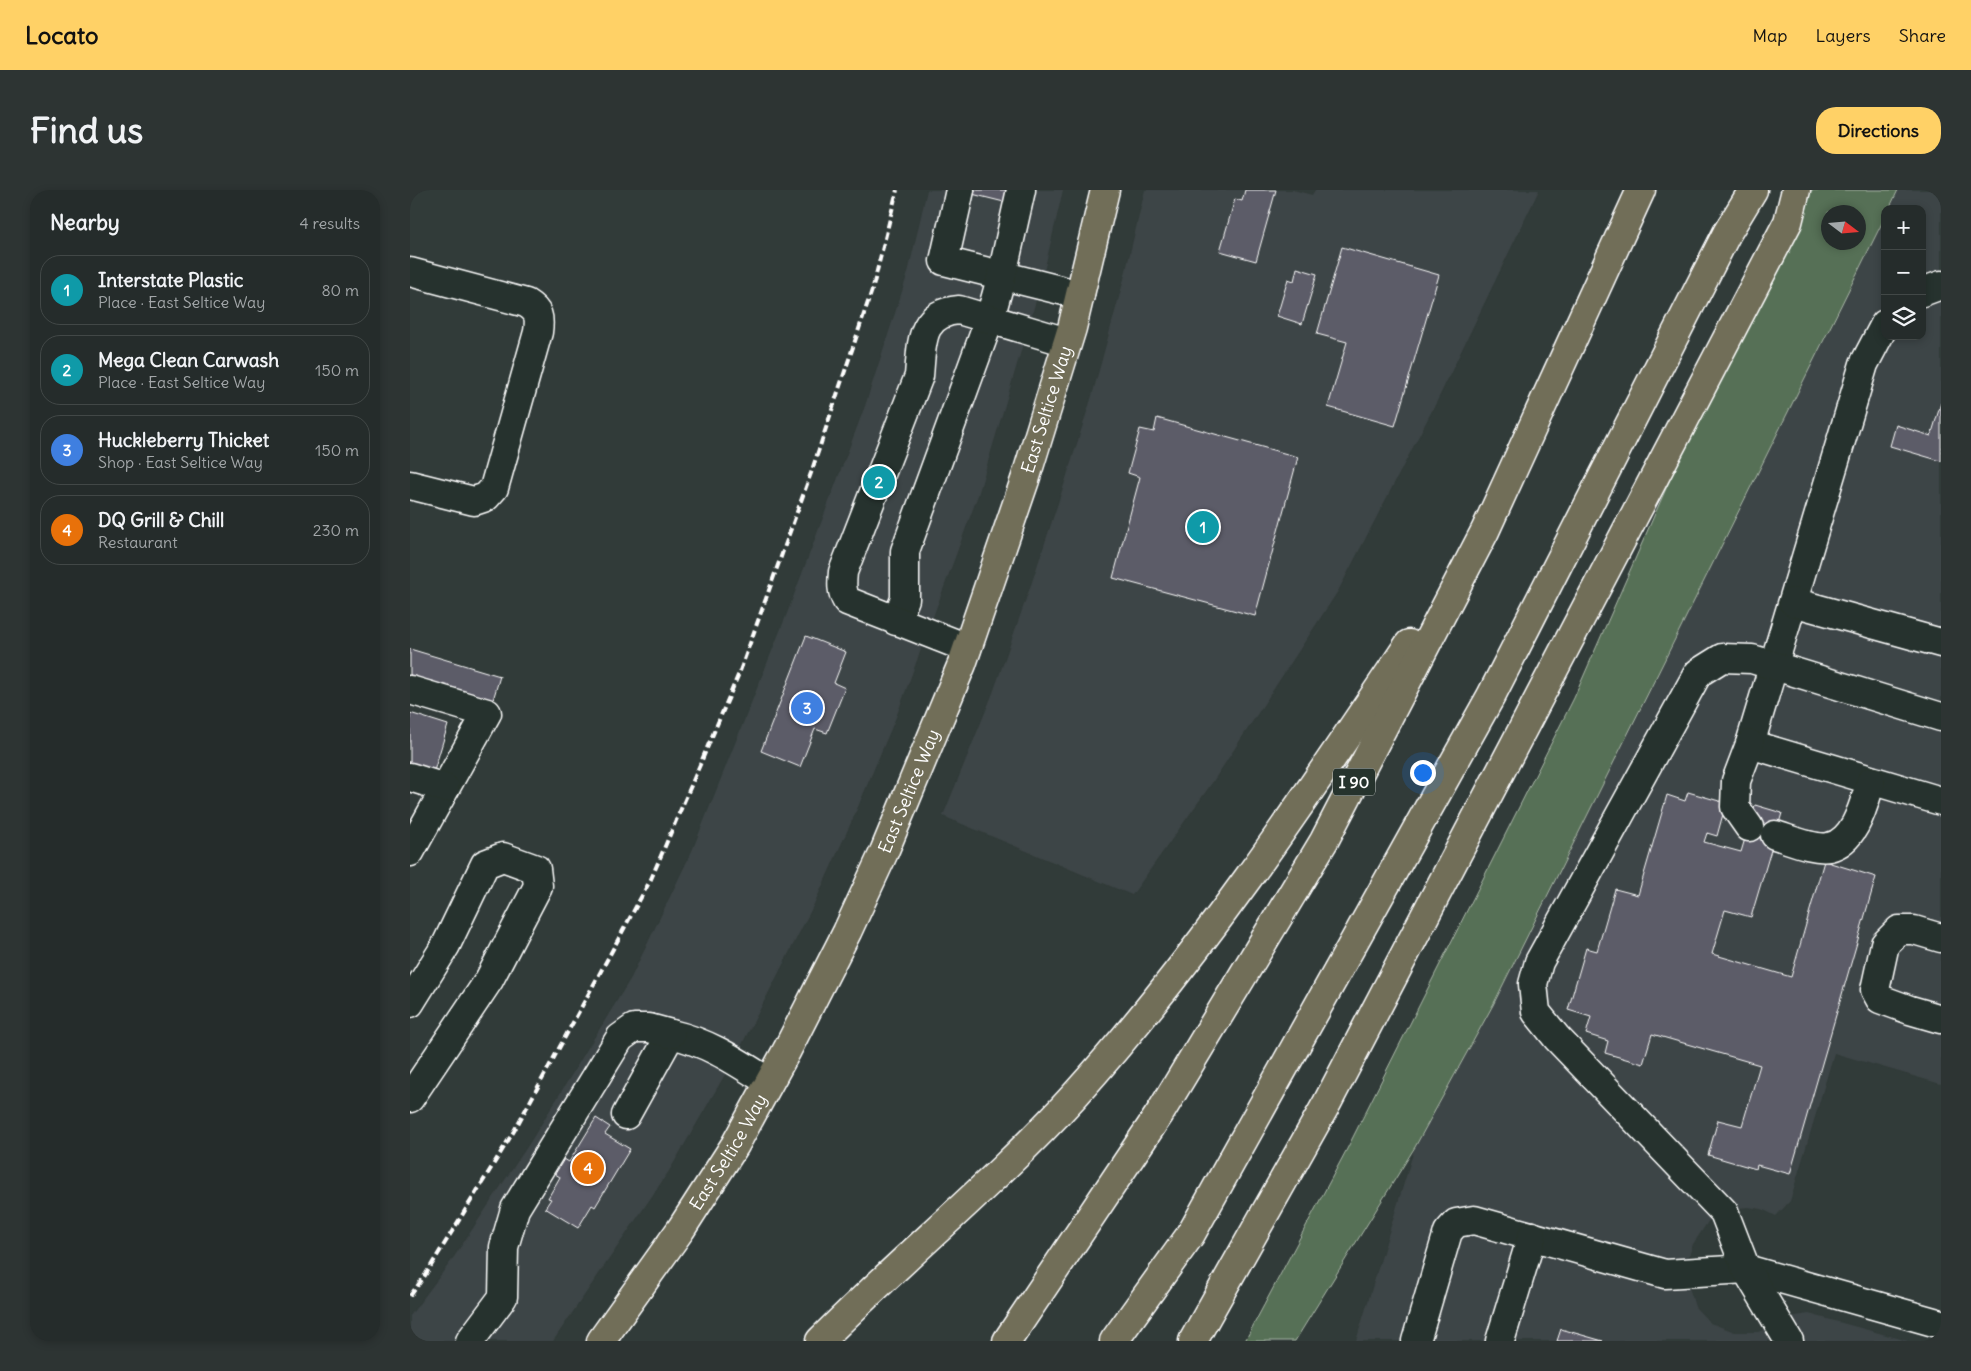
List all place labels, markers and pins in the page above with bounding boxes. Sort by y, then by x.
pin: 2 [863,463,895,501]
pin: 1 [1187,508,1219,546]
pin: 3 [791,689,823,727]
pin: 4 [572,1149,604,1187]

